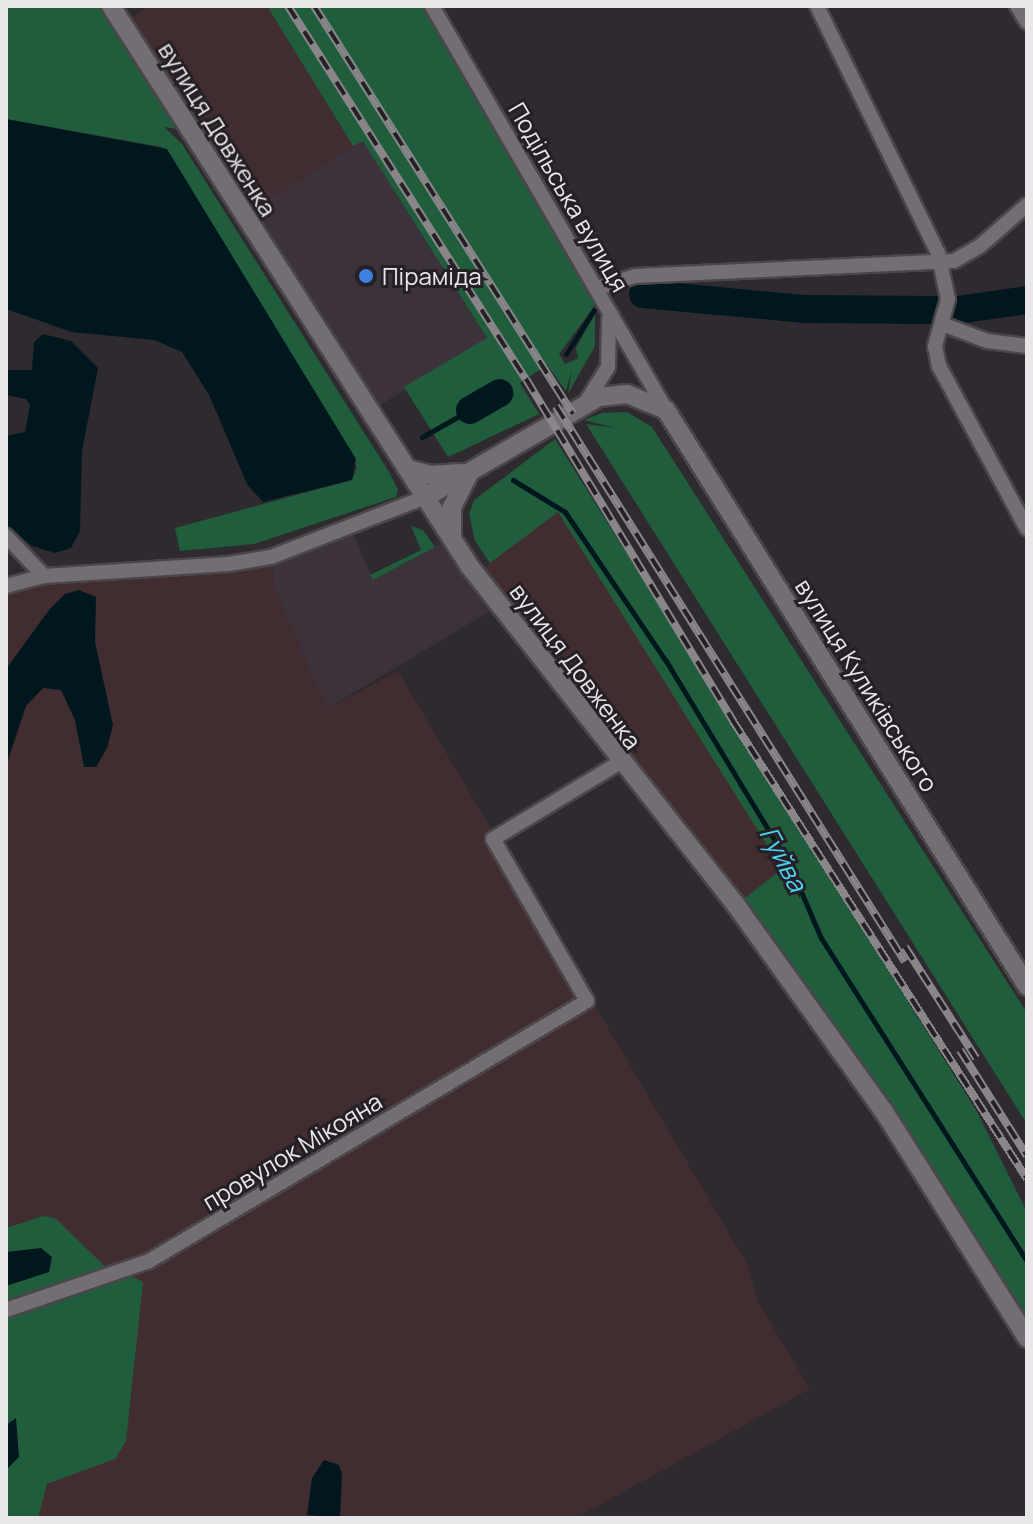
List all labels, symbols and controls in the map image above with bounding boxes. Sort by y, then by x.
street label: вулиця Довженка [153,37,283,221]
street label: Подільська вулиця [503,97,635,297]
place label: Піраміда [382,262,482,290]
marker: Піраміда [357,267,375,285]
street label: вулиця Куликівського [790,573,944,797]
street label: вулиця Довженка [504,578,648,754]
water label: Гуйва [753,821,813,897]
street label: провулок Мікояна [197,1086,387,1216]

